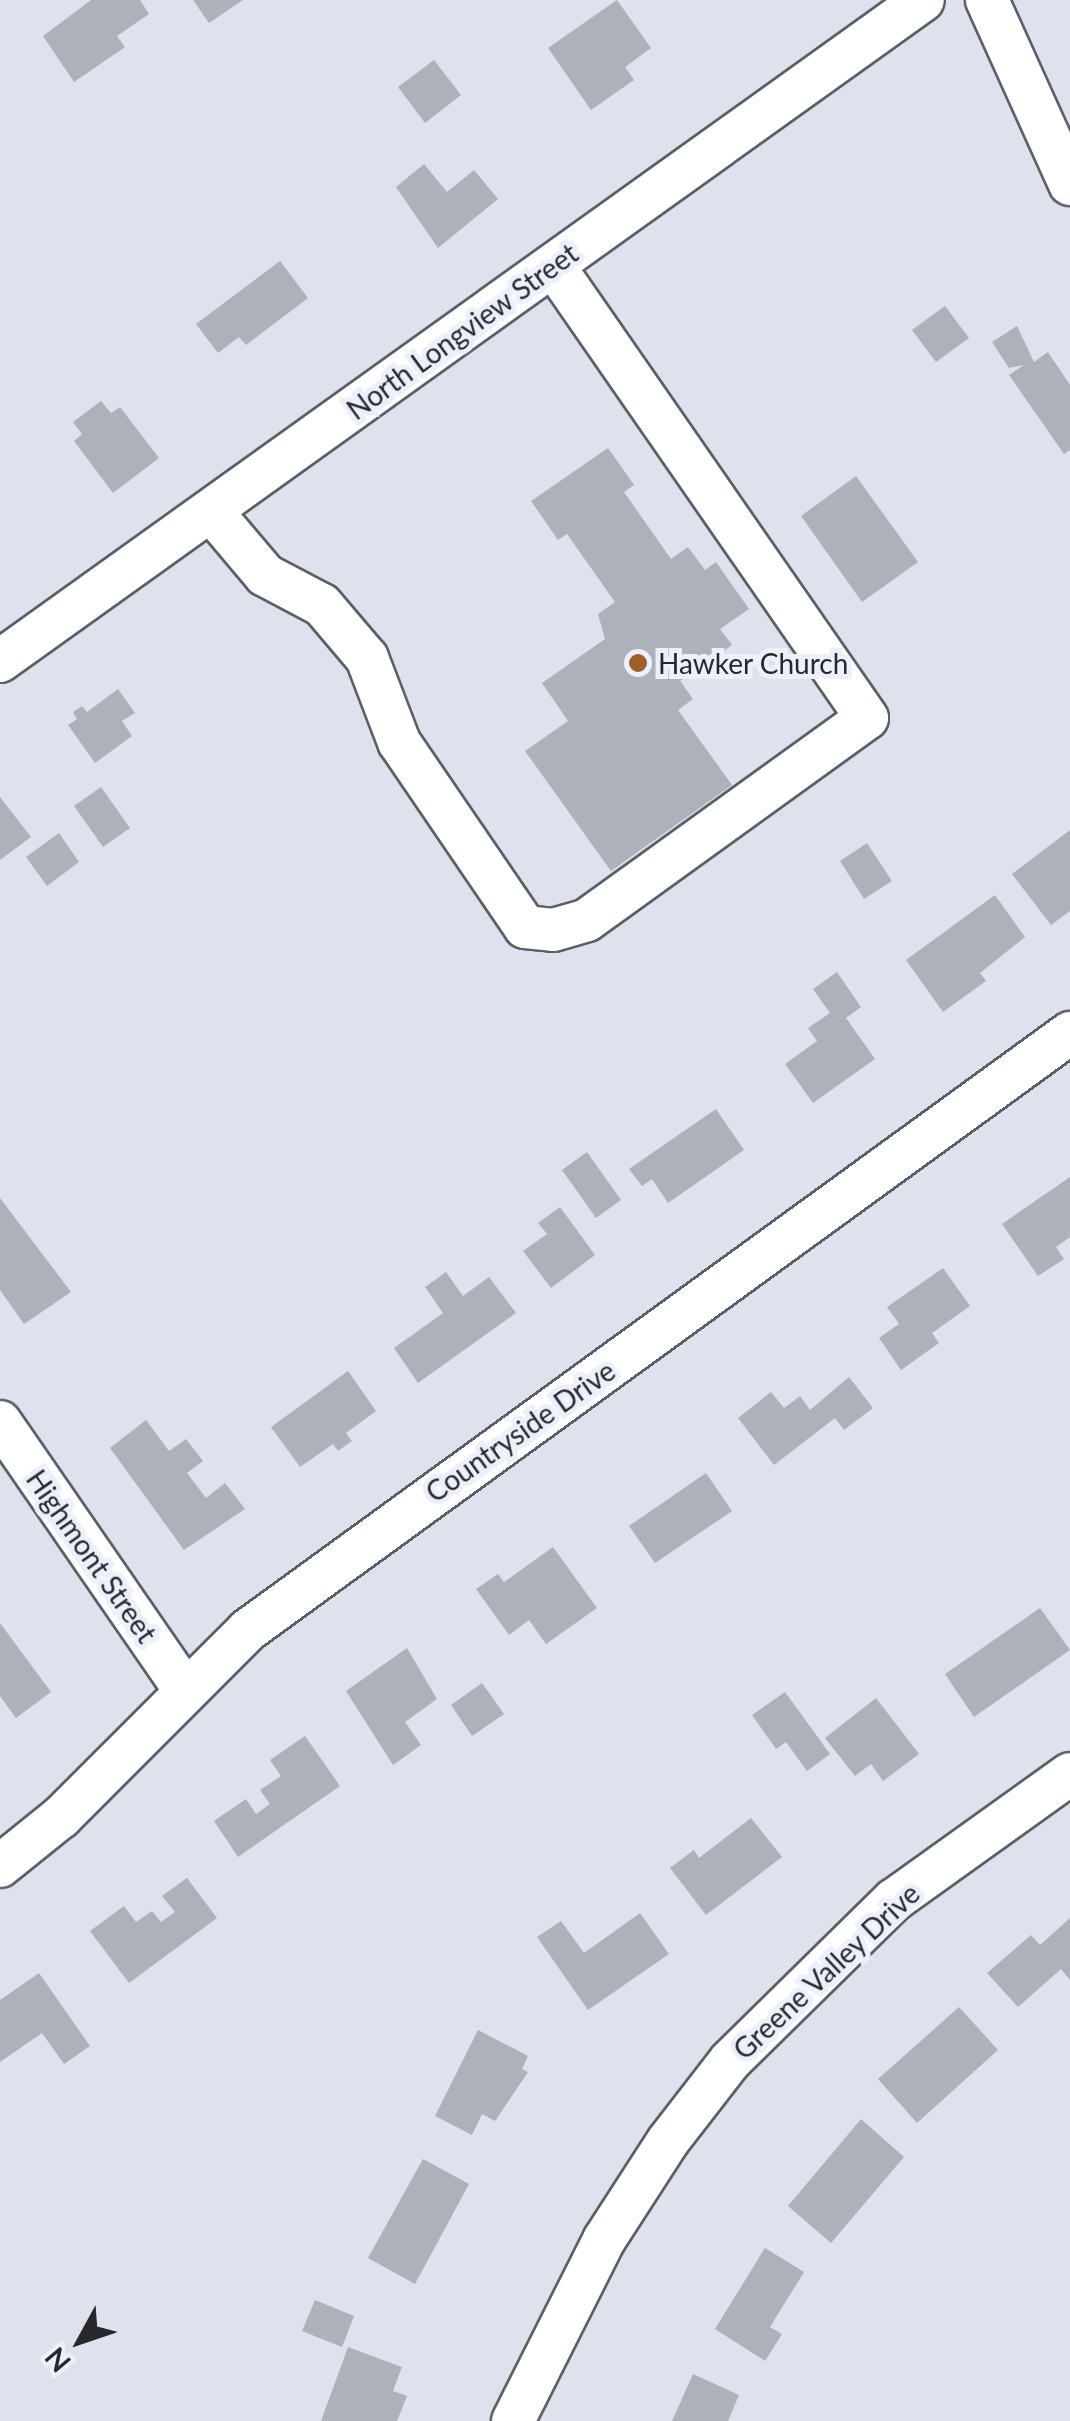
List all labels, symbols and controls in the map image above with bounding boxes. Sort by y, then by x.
street label: North Longview Street [340,236,584,426]
place label: Hawker Church [658,646,849,680]
marker: Hawker Church [627,652,649,674]
street label: Countryside Drive [419,1353,621,1509]
street label: Highmont Street [20,1463,164,1649]
street label: Greene Valley Drive [725,1876,927,2066]
north arrow [30,2291,130,2391]
text: N [37,2341,77,2379]

